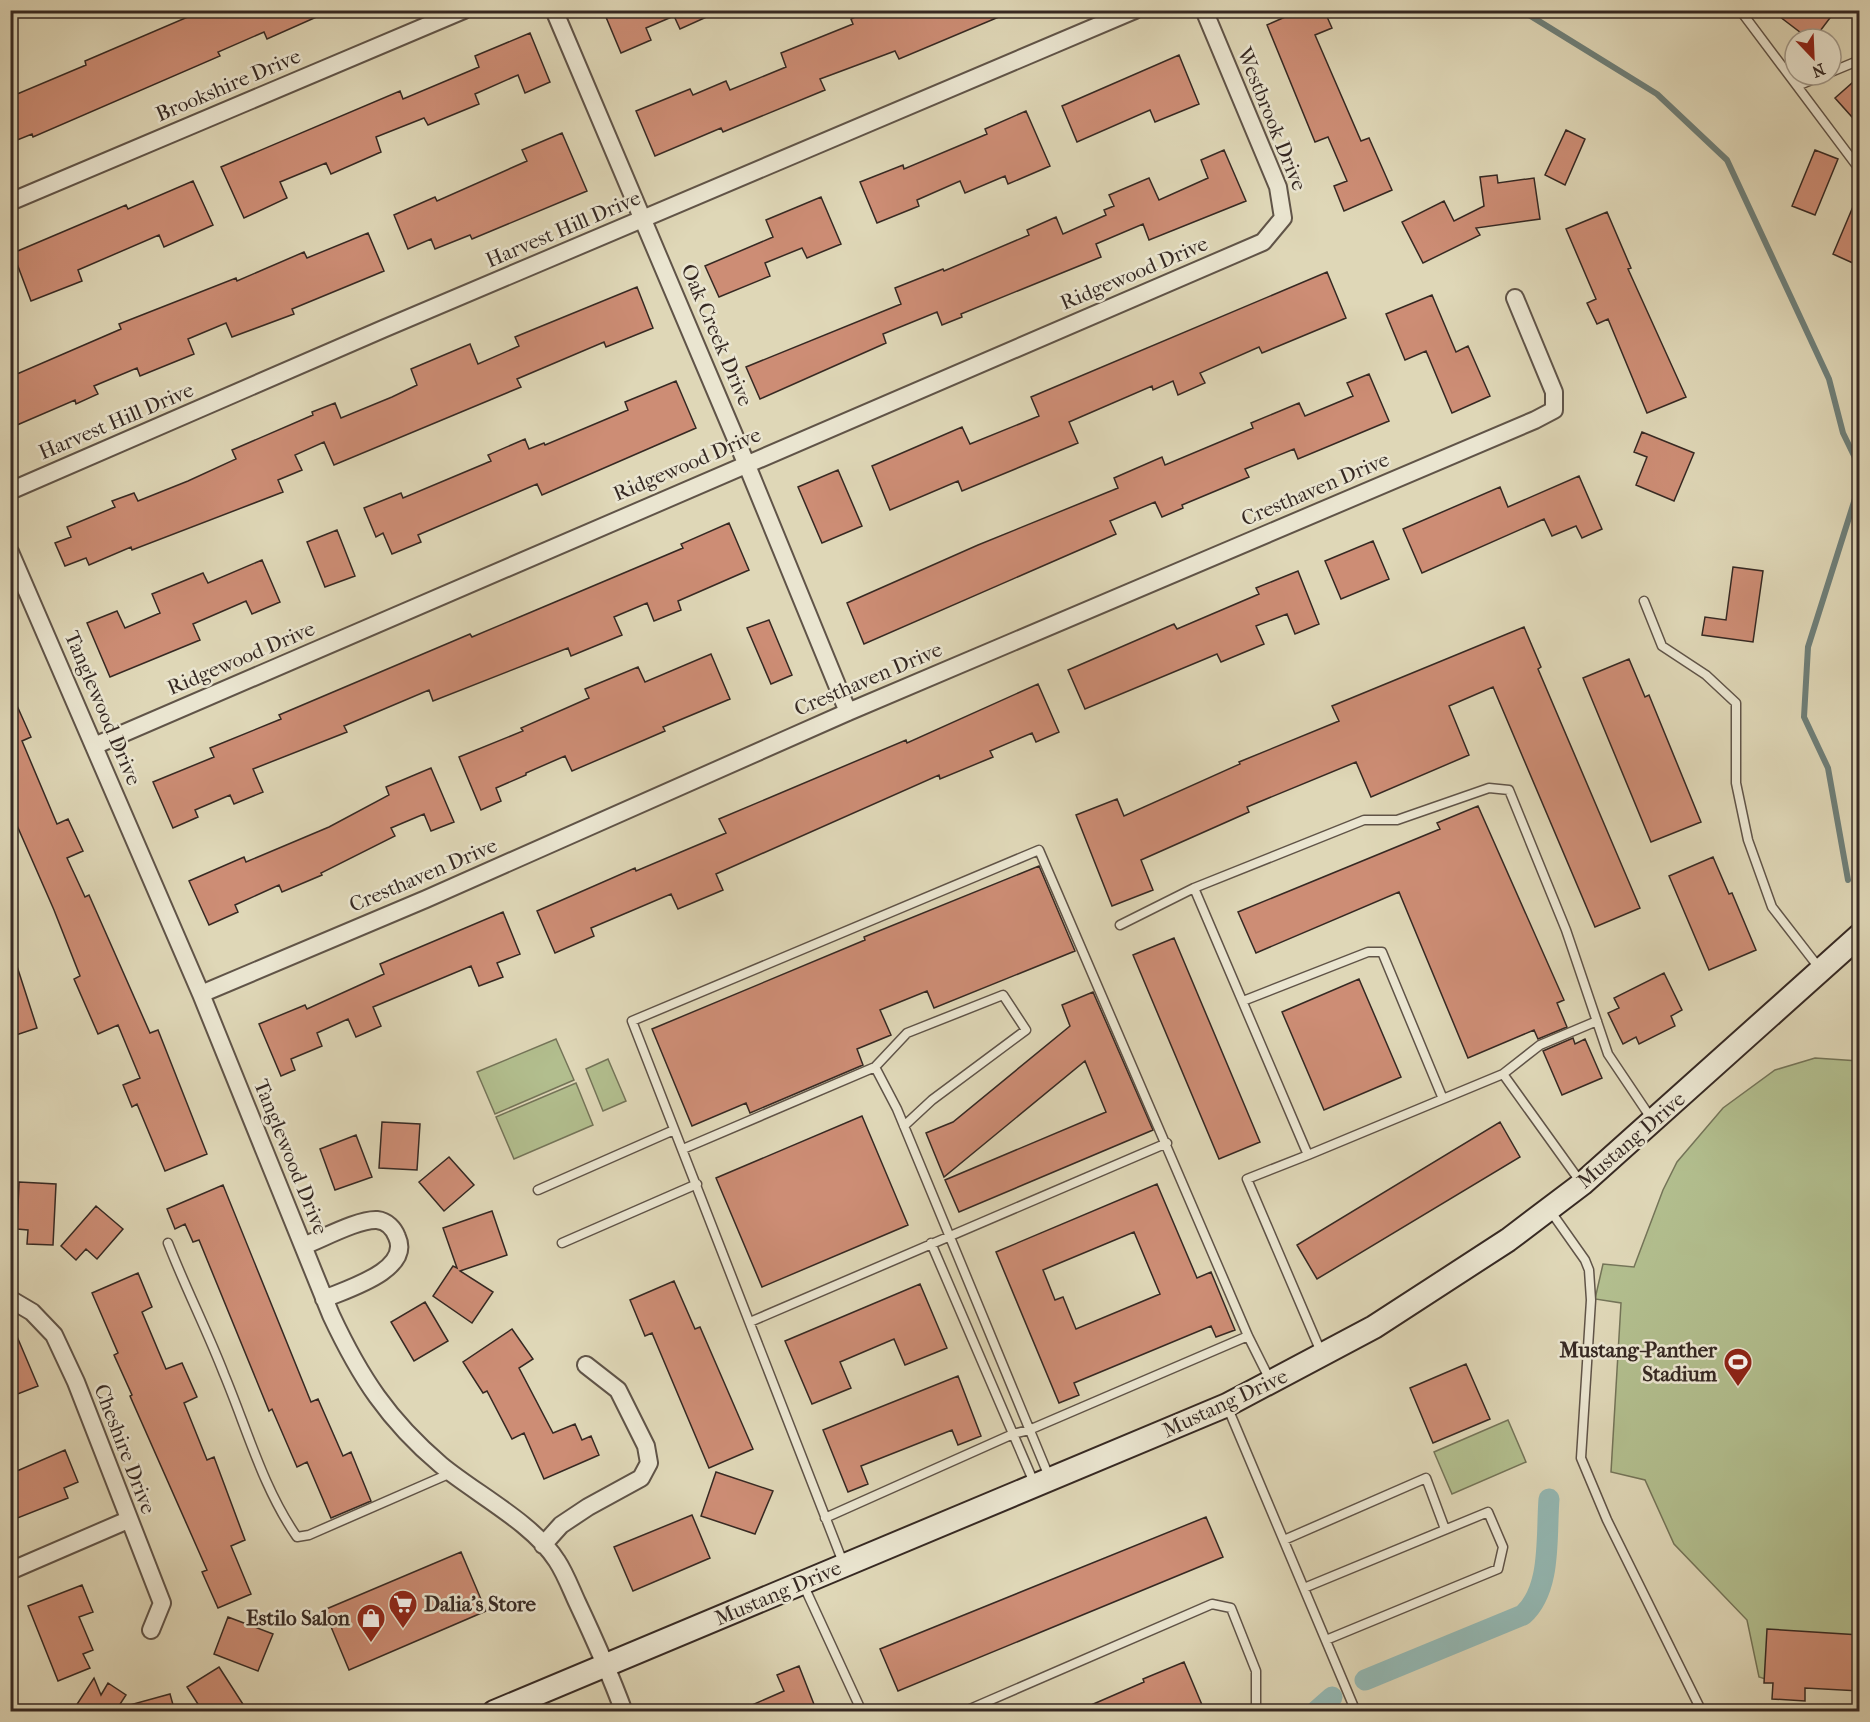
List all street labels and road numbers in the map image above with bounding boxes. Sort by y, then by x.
street label: Westbrook Drive [1232,43,1312,194]
street label: Brookshire Drive [152,44,304,126]
street label: Harvest Hill Drive [482,186,644,272]
street label: Ridgewood Drive [1057,231,1211,315]
street label: Oak Creek Drive [676,260,758,410]
street label: Harvest Hill Drive [35,378,197,464]
street label: Ridgewood Drive [610,422,764,506]
street label: Cresthaven Drive [1238,447,1392,531]
street label: Ridgewood Drive [164,616,318,700]
street label: Tanglewood Drive [60,627,146,789]
street label: Cresthaven Drive [791,637,945,721]
street label: Cresthaven Drive [346,833,500,917]
street label: Tanglewood Drive [249,1076,333,1238]
street label: Mustang Drive [1572,1087,1690,1193]
street label: Mustang Drive [1159,1364,1291,1442]
street label: Cheshire Drive [89,1381,161,1517]
street label: Mustang Drive [711,1556,845,1630]

